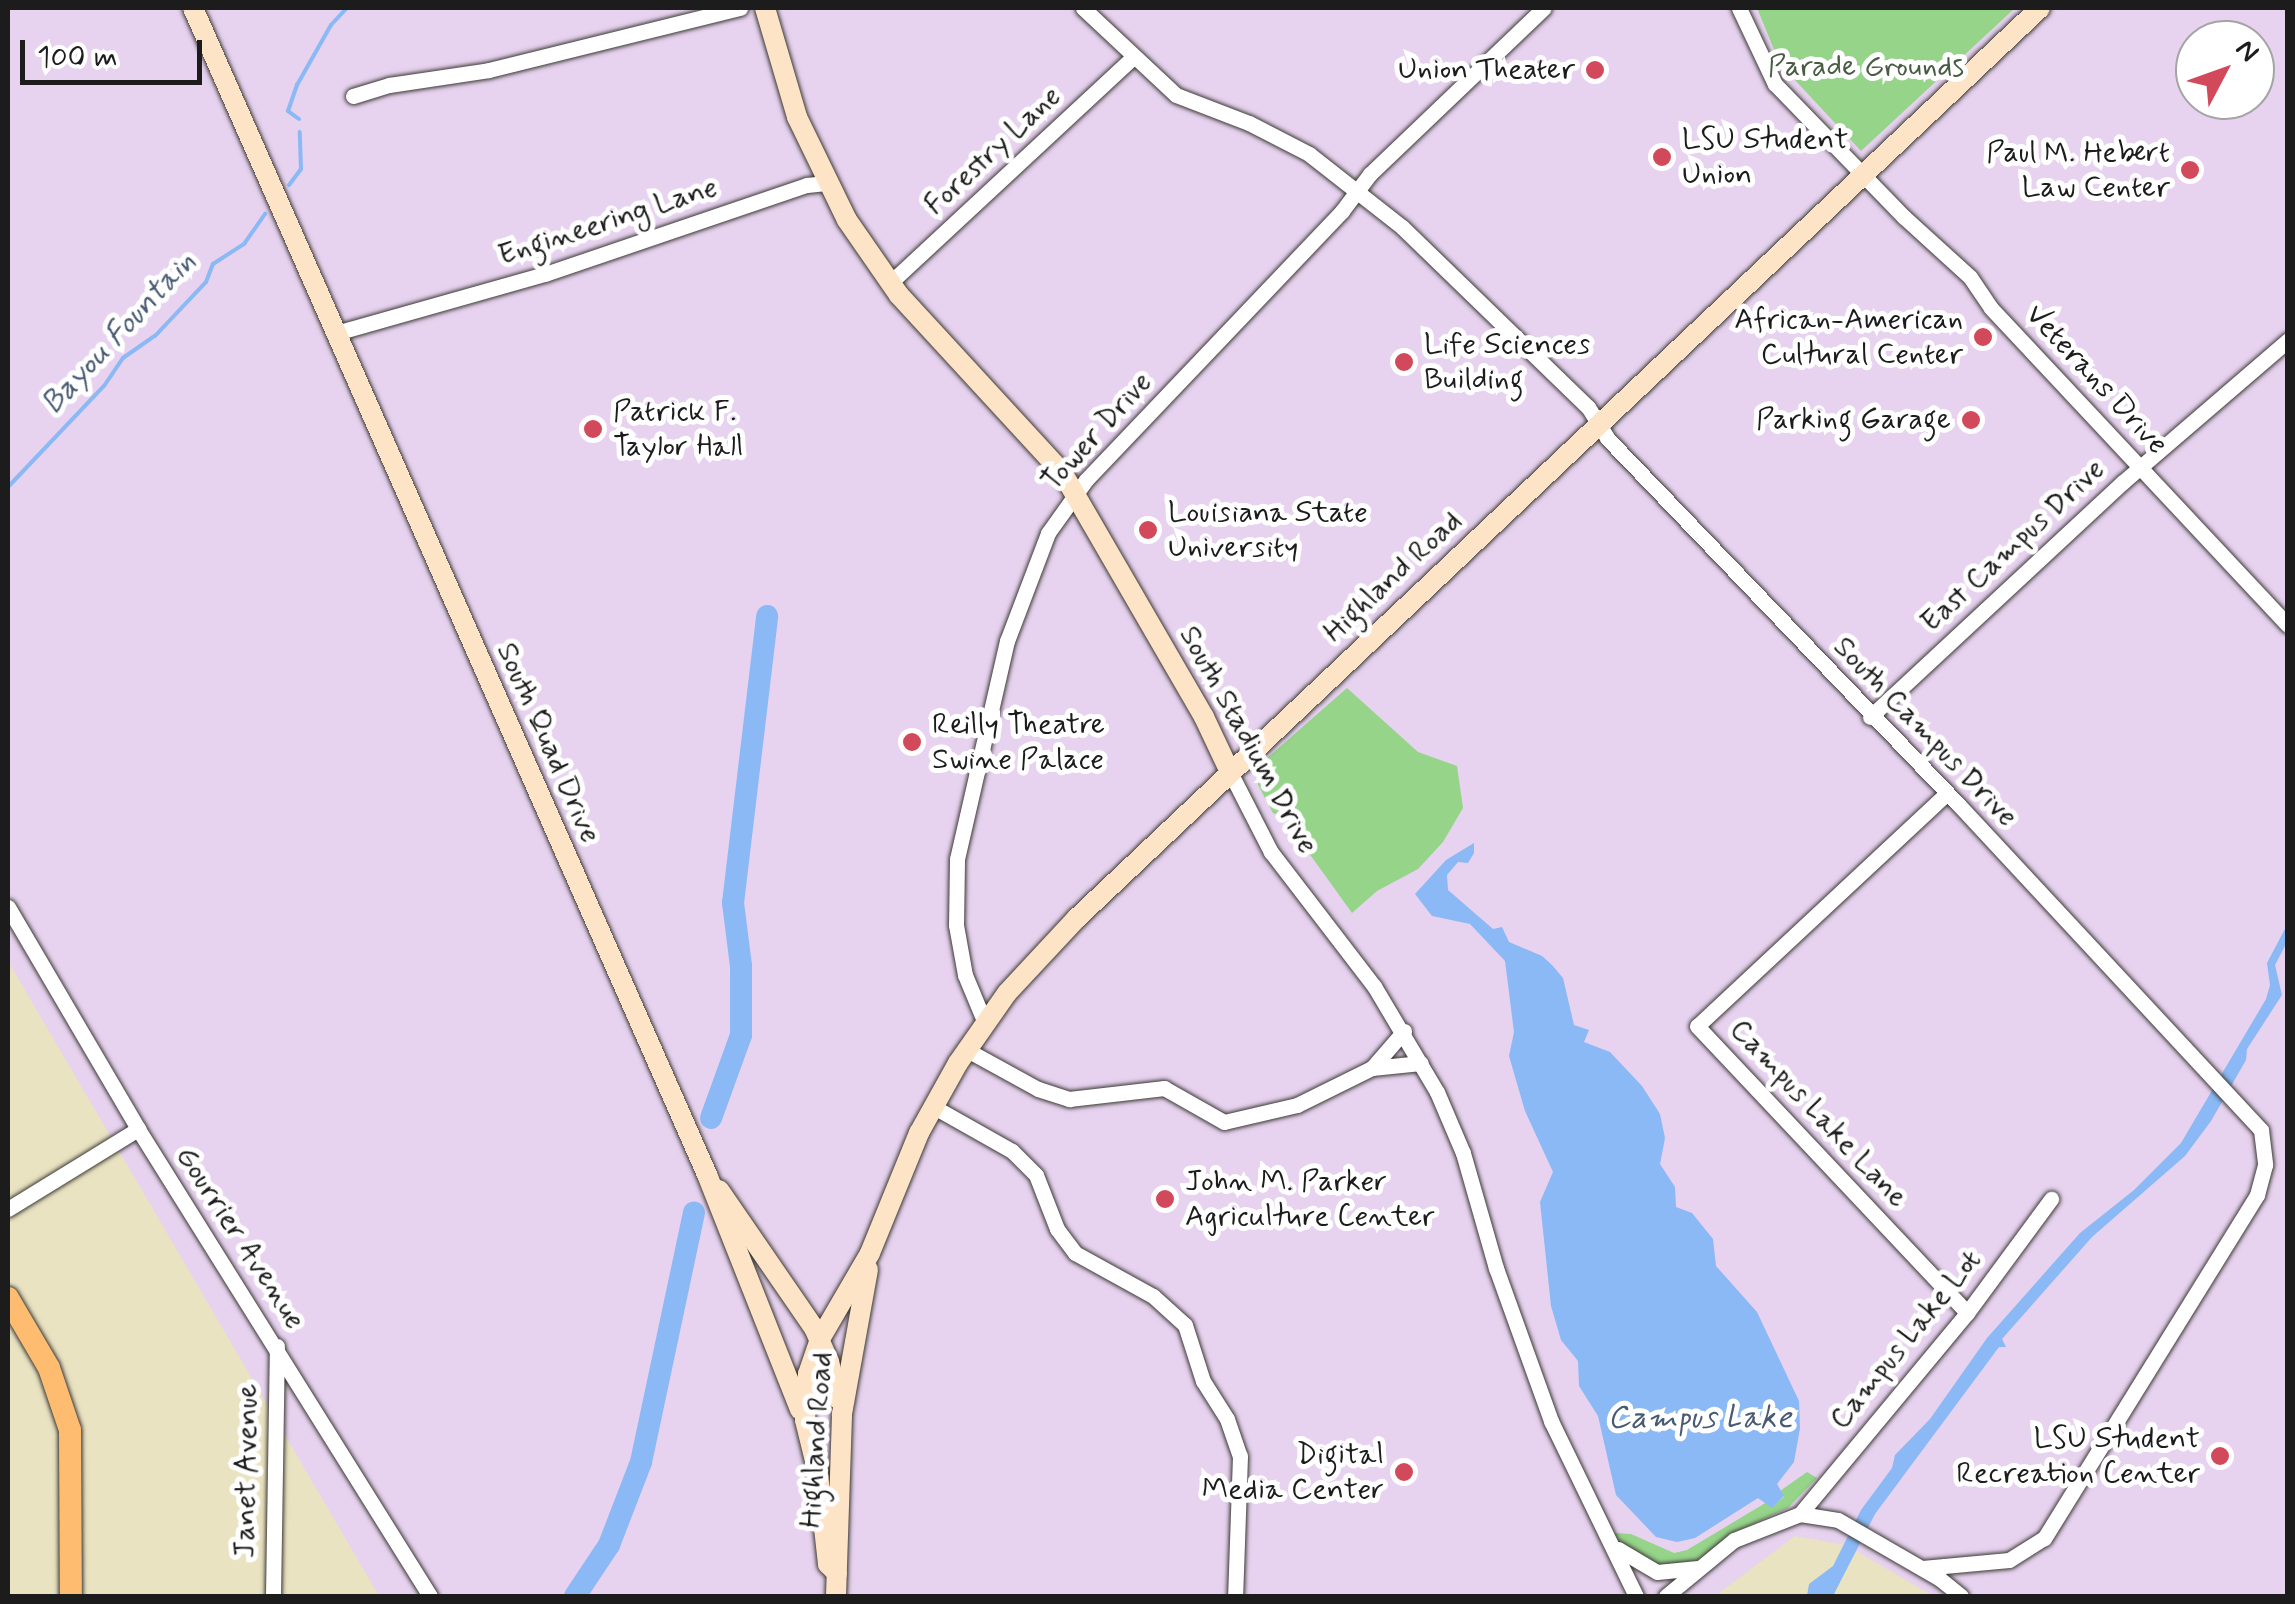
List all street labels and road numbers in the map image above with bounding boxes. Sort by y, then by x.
street label: Forestry Lane [916,78,1070,224]
street label: Engineering Lane [494,170,722,274]
street label: Veterans Drive [2018,298,2174,462]
street label: Tower Drive [1034,365,1160,499]
street label: East Campus Drive [1914,452,2112,640]
street label: Highland Road [1316,504,1470,650]
street label: South Stadium Drive [1171,621,1325,859]
street label: South Campus Drive [1826,630,2024,834]
street label: South Quad Drive [488,638,608,848]
street label: Campus Lake Lane [1721,1012,1915,1216]
street label: Gourrier Avenue [169,1142,311,1334]
street label: Campus Lake Lot [1822,1242,1990,1438]
street label: Highland Road [793,1351,841,1529]
street label: Janet Avenue [227,1381,267,1561]

